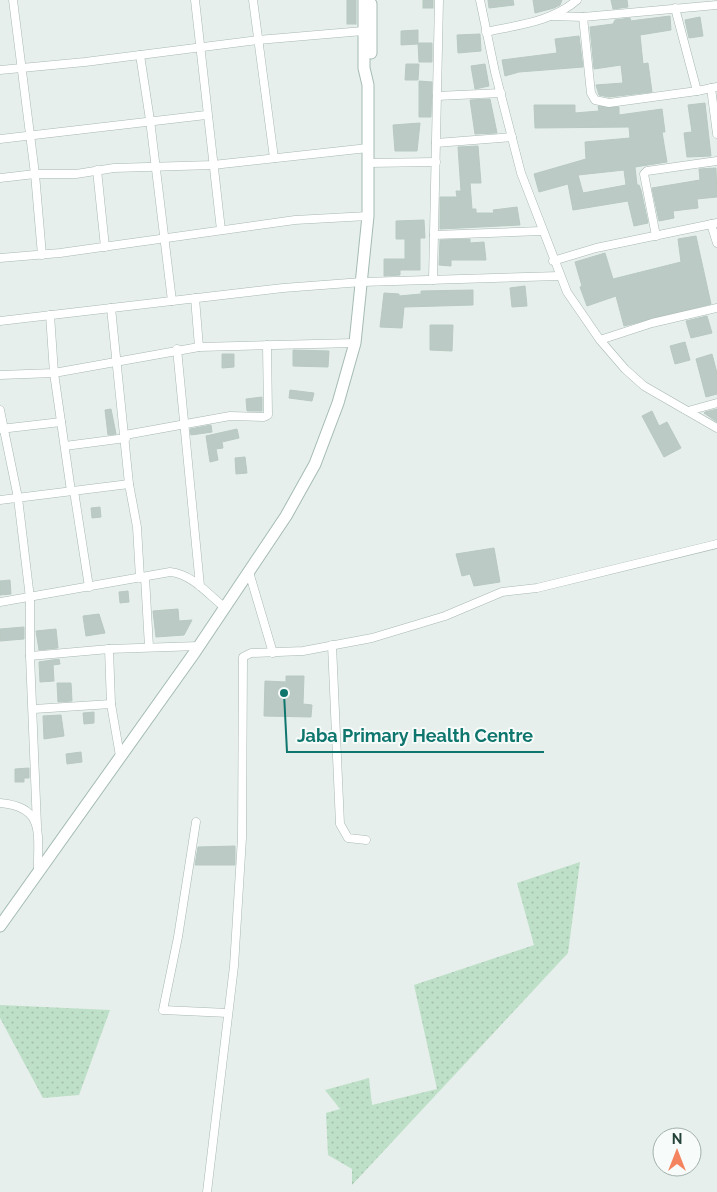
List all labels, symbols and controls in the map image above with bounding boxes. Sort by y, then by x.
callout: Jaba Primary Health Centre [287,719,544,752]
text: Jaba Primary Health Centre [297,725,533,746]
north arrow [652,1127,702,1177]
text: N [672,1131,682,1147]

